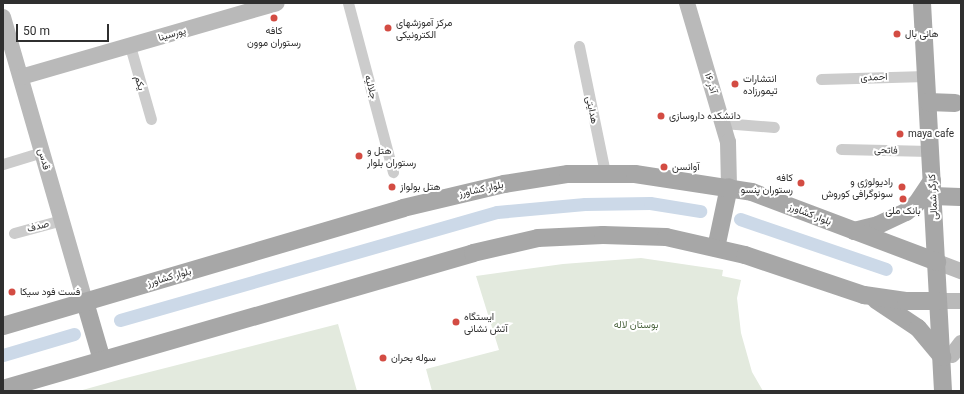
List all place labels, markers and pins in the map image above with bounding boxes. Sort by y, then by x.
marker: کافه رستوران موون [269,13,279,23]
place label: مرکز آموزشهای الکترونیکی [396,16,452,40]
marker: مرکز آموزشهای الکترونیکی [383,23,393,33]
place label: کافه رستوران موون [247,24,301,48]
place label: هانی بال [905,28,938,40]
marker: هانی بال [892,29,902,39]
place label: انتشارات تیمورزاده [743,72,778,96]
marker: انتشارات تیمورزاده [730,79,740,89]
place label: دانشکده داروسازی [669,110,741,122]
marker: دانشکده داروسازی [656,111,666,121]
place label: maya cafe [908,128,954,140]
marker: maya cafe [895,129,905,139]
place label: هتل و رستوران بلوار [367,144,416,168]
marker: هتل و رستوران بلوار [354,151,364,161]
place label: آوانسن [672,161,700,173]
marker: آوانسن [659,162,669,172]
place label: کافه رستوران پنسو [741,171,793,194]
place label: رادیولوژی و سونوگرافی کوروش [821,175,893,198]
marker: کافه رستوران پنسو [796,178,806,188]
place label: هتل بولواز [400,181,440,193]
marker: رادیولوژی و سونوگرافی کوروش [896,181,908,193]
marker: هتل بولواز [387,182,397,192]
marker: بانک ملی [898,194,908,204]
place label: بانک ملی [885,205,921,217]
place label: فست فود سیکا [20,286,80,298]
marker: فست فود سیکا [7,287,17,297]
place label: ایستگاه آتش نشانی [464,310,508,334]
marker: ایستگاه آتش نشانی [451,317,461,327]
place label: سوله بحران [391,352,436,364]
marker: سوله بحران [378,353,388,363]

